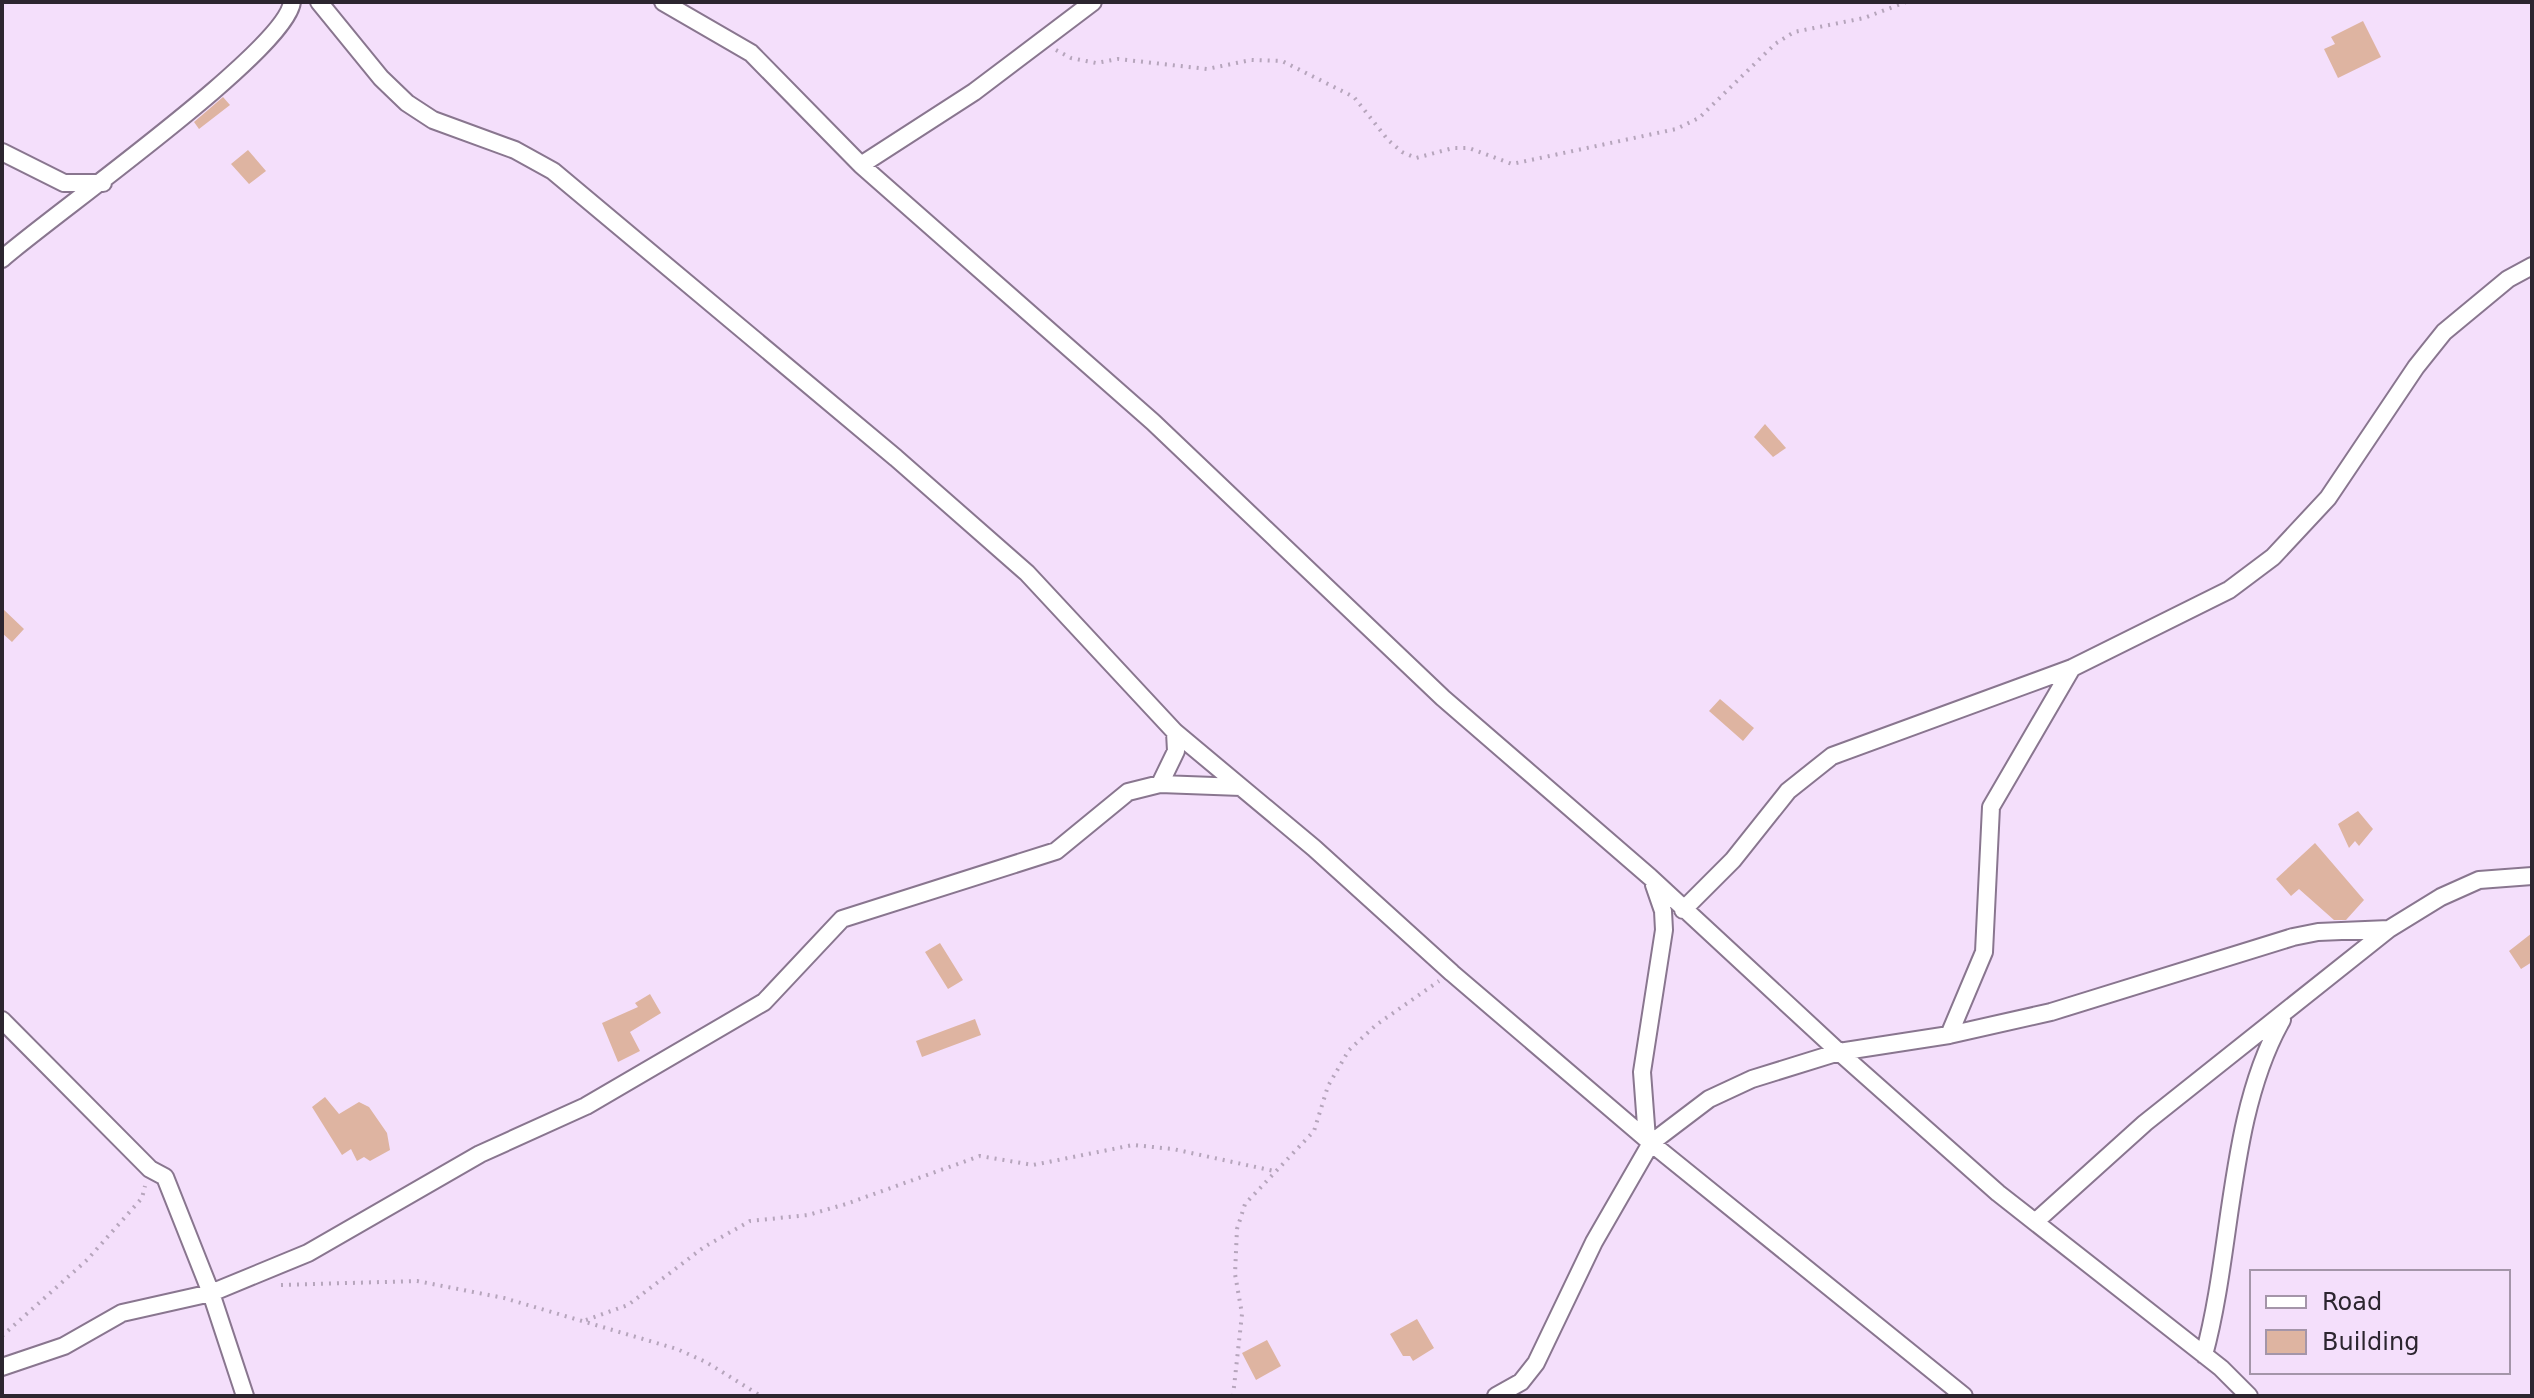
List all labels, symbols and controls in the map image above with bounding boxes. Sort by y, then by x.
legend [2250,1270,2510,1374]
text: Road [2322,1288,2382,1316]
text: Building [2322,1328,2419,1356]

